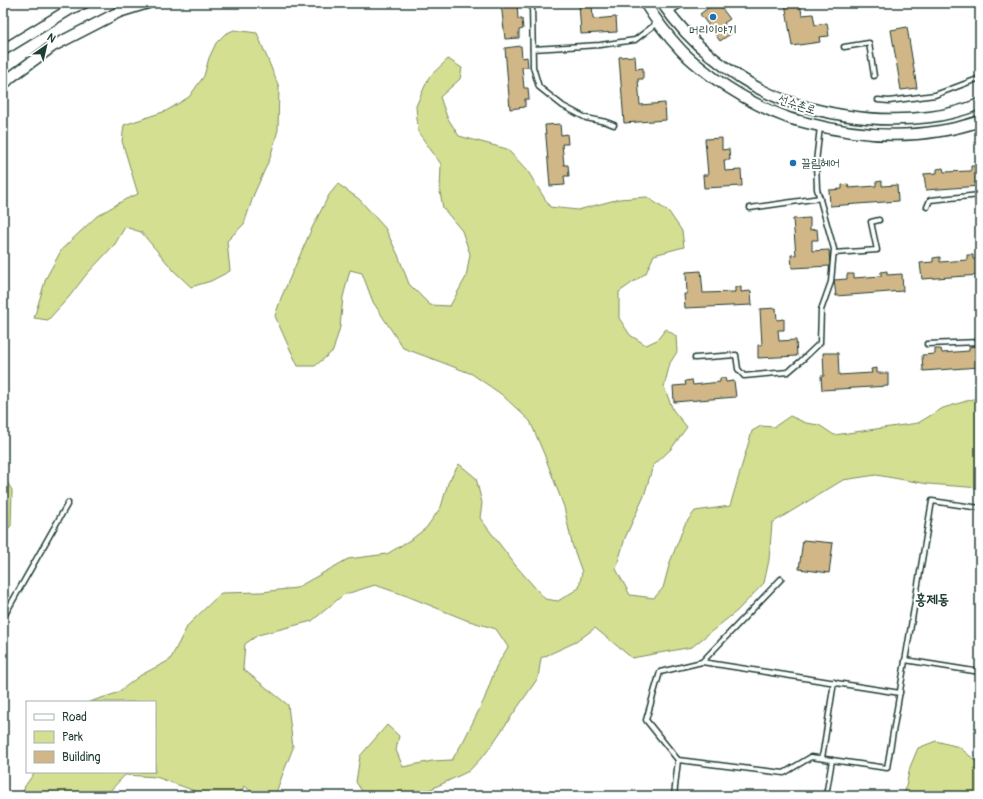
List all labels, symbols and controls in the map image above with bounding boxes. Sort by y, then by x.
marker: 머리이야기 [708,12,718,22]
place label: 머리이야기 [689,23,737,38]
north arrow [26,26,66,66]
text: N [45,31,58,46]
street label: 선수촌로 [776,92,818,118]
place label: 끌림헤어 [801,156,840,171]
marker: 끌림헤어 [788,158,798,168]
district label: 홍제동 [915,591,949,608]
legend [26,701,156,773]
text: Road [62,710,87,725]
text: Park [62,730,83,745]
text: Building [62,750,101,765]

